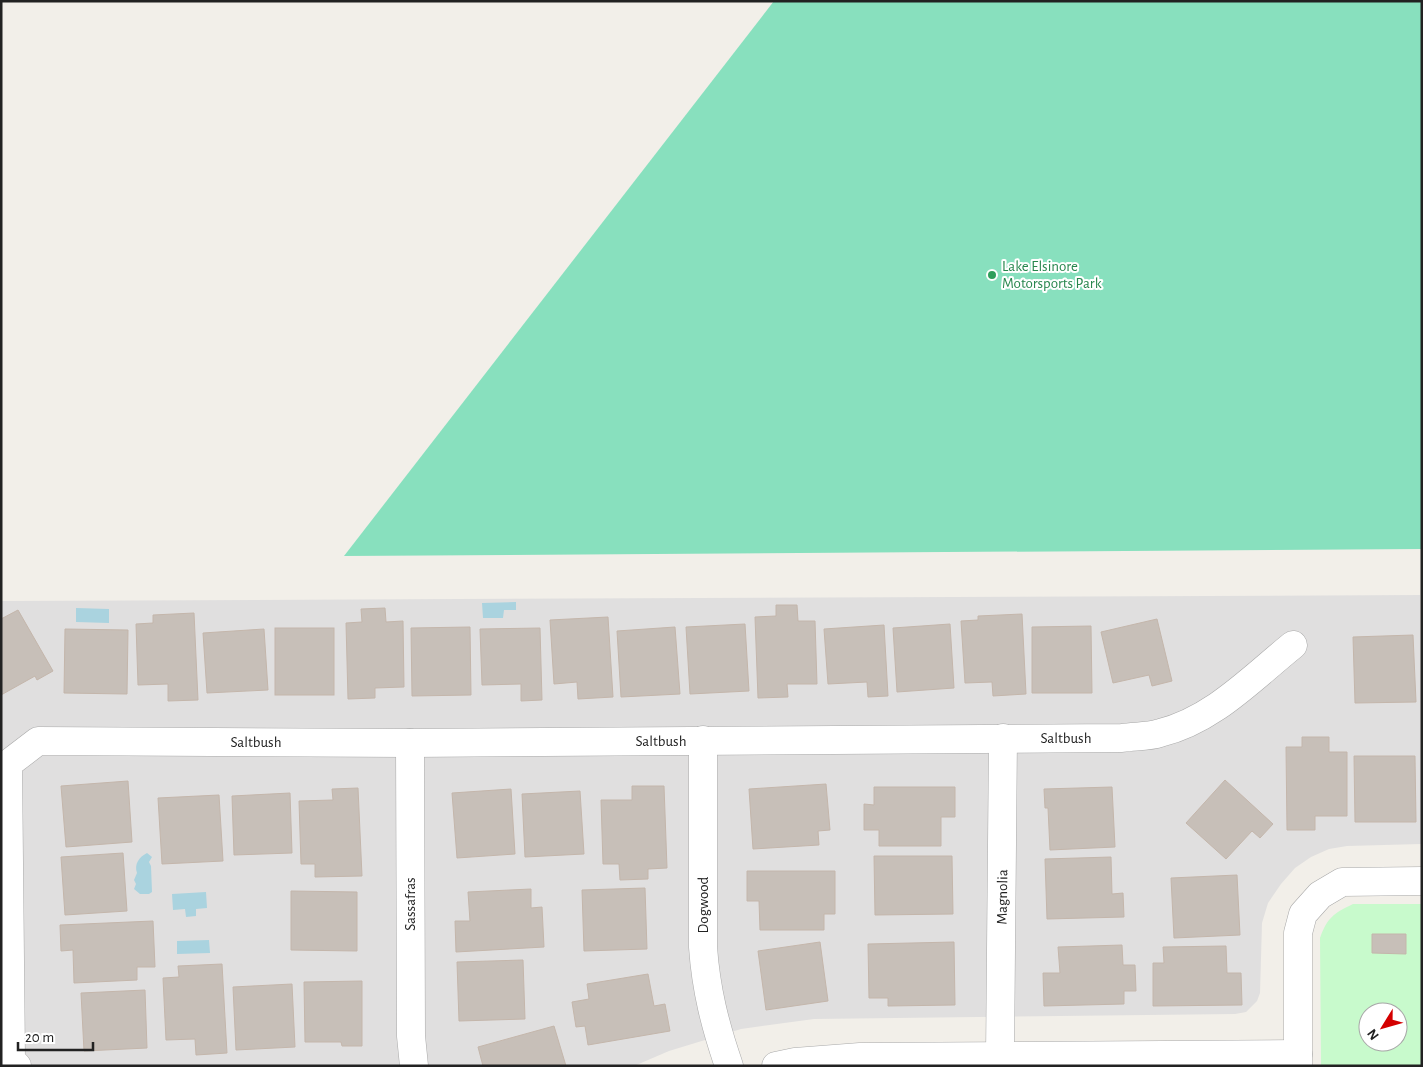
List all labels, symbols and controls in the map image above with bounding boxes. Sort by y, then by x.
place label: Lake Elsinore Motorsports Park [1002,259,1102,291]
marker: Lake Elsinore Motorsports Park [986,269,998,281]
street label: Saltbush [1041,731,1091,746]
street label: Saltbush [636,734,686,749]
street label: Saltbush [231,735,281,750]
street label: Magnolia [995,869,1010,925]
street label: Dogwood [696,876,711,933]
street label: Sassafras [403,877,418,931]
north arrow [1358,1002,1408,1052]
scale bar [18,1020,92,1052]
text: N [1365,1026,1382,1042]
text: 20 m [25,1030,54,1045]

